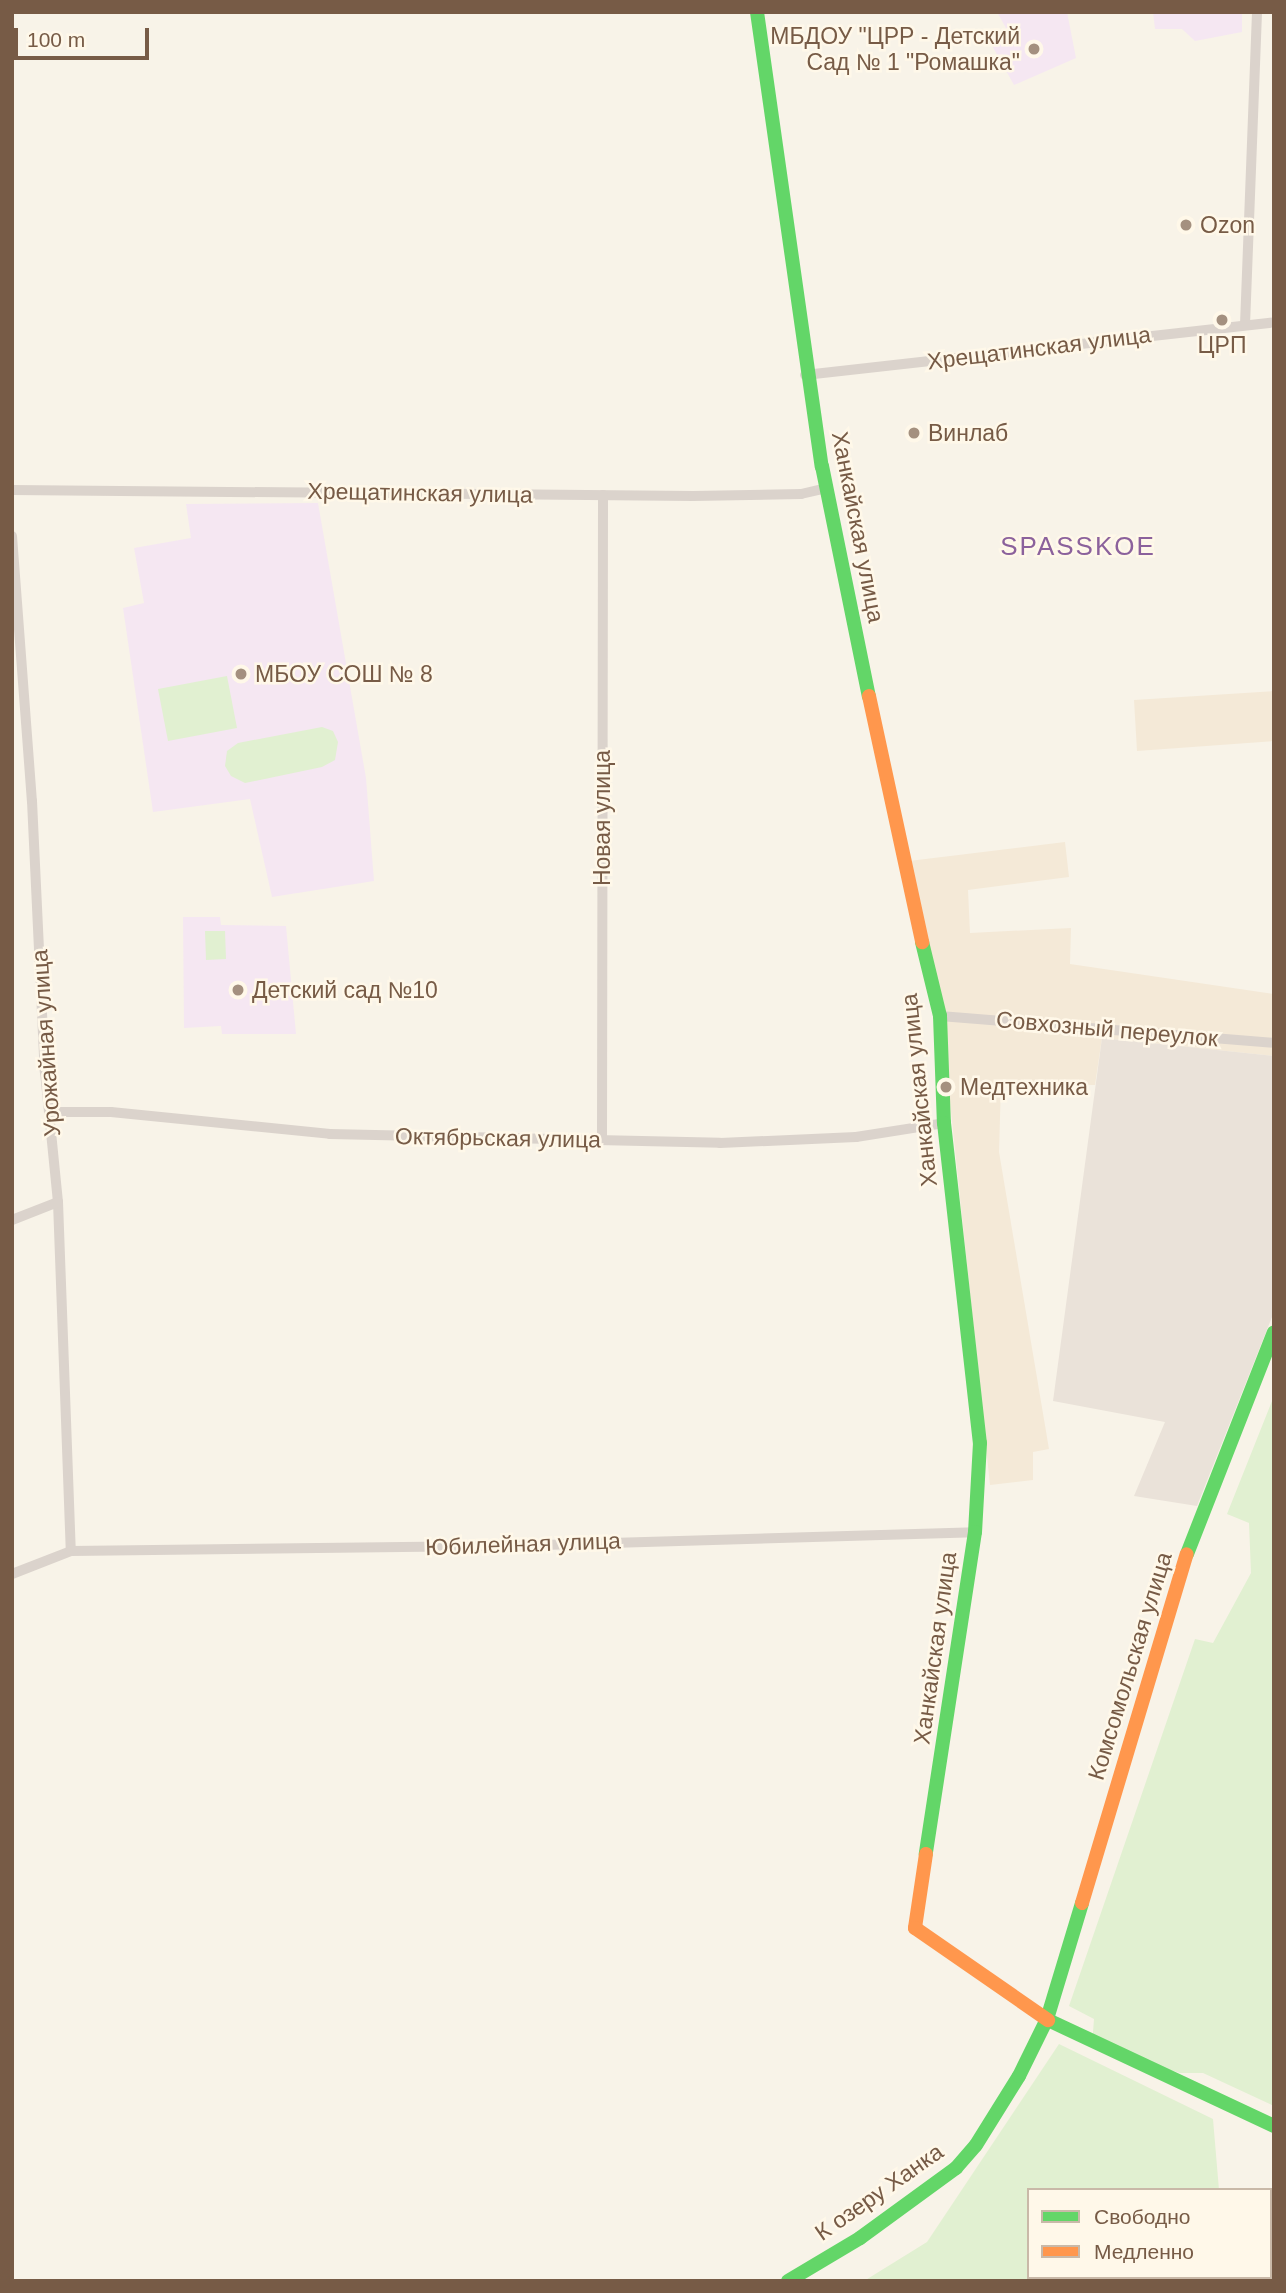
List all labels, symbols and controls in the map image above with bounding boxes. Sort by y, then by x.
scale bar [18,14,152,58]
place label: МБДОУ "ЦРР - Детский Сад № 1 "Ромашка" [770,22,1020,76]
text: 100 m [27,28,85,51]
marker: МБДОУ "ЦРР - Детский Сад № 1 "Ромашка" [1026,41,1042,57]
place label: Ozon [1200,211,1255,239]
marker: Ozon [1178,217,1194,233]
marker: ЦРП [1214,312,1230,328]
street label: Хрещатинская улица [926,321,1152,375]
place label: ЦРП [1198,331,1246,359]
place label: Винлаб [928,419,1008,447]
marker: Винлаб [906,425,922,441]
street label: Ханкайская улица [826,429,890,625]
street label: Хрещатинская улица [307,477,533,509]
district label: SPASSKOE [1001,531,1155,563]
place label: МБОУ СОШ № 8 [255,660,433,688]
marker: МБОУ СОШ № 8 [233,666,249,682]
street label: Новая улица [588,750,616,886]
street label: Урожайная улица [26,949,66,1137]
place label: Детский сад №10 [252,976,438,1004]
marker: Детский сад №10 [230,982,246,998]
street label: Ханкайская улица [895,992,943,1188]
street label: Совхозный переулок [995,1006,1219,1052]
place label: Медтехника [960,1073,1088,1101]
marker: Медтехника [938,1079,954,1095]
street label: Октябрьская улица [395,1122,601,1154]
street label: Юбилейная улица [425,1527,621,1561]
street label: Комсомольская улица [1082,1549,1178,1783]
street label: Ханкайская улица [908,1550,962,1746]
street label: К озеру Ханка [810,2138,948,2246]
legend [1027,2188,1272,2279]
text: Свободно [1094,2205,1191,2228]
text: Медленно [1094,2240,1194,2263]

